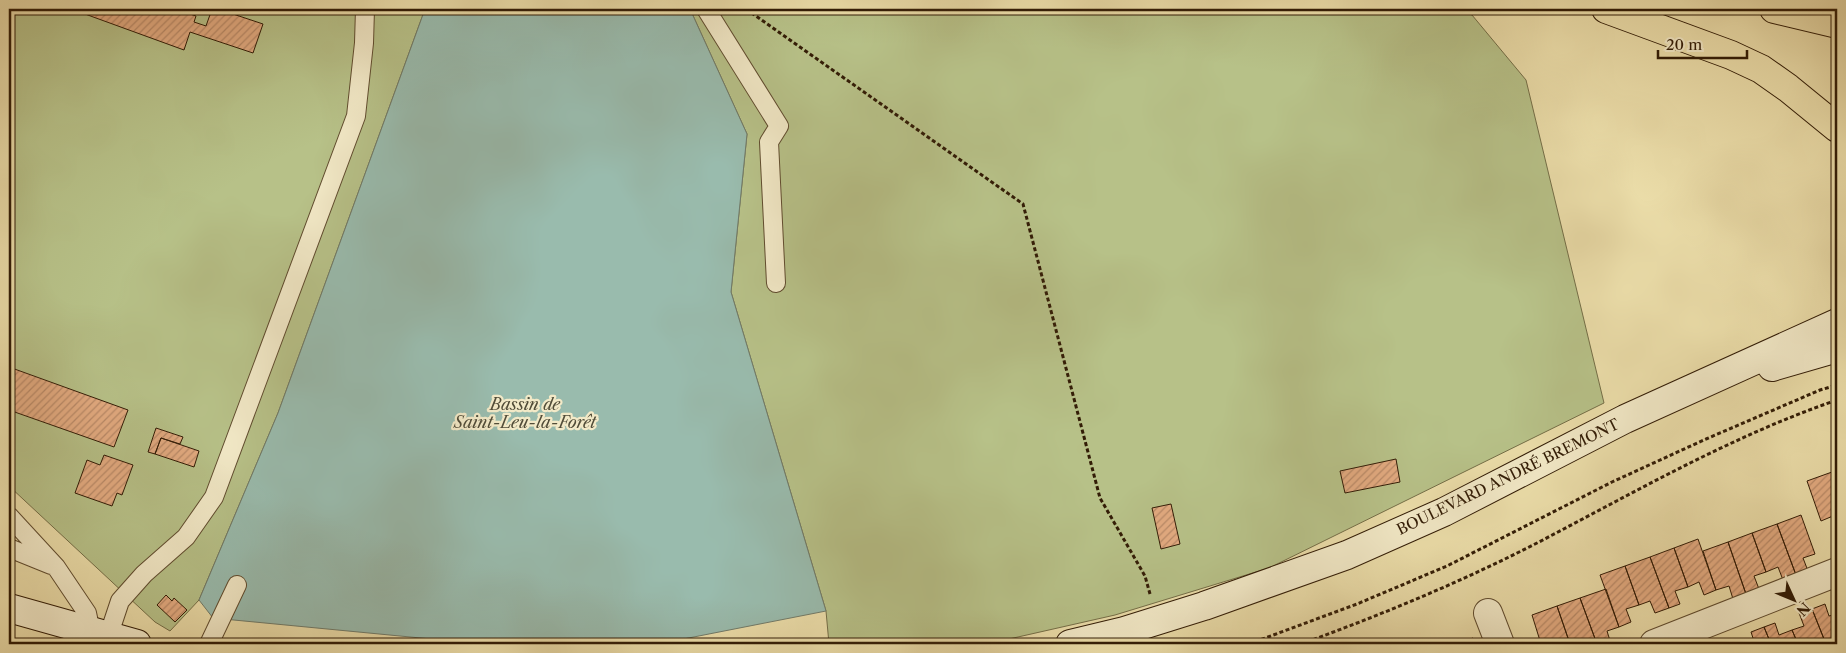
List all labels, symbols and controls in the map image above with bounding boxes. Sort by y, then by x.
scale bar [1658,28,1747,60]
text: 20 m [1666,35,1702,54]
water label: Bassin de Saint-Leu-la-Forêt [453,394,597,432]
street label: BOULEVARD ANDRÉ BREMONT [1393,414,1623,539]
north arrow [1768,576,1818,626]
text: N [1793,598,1814,620]

